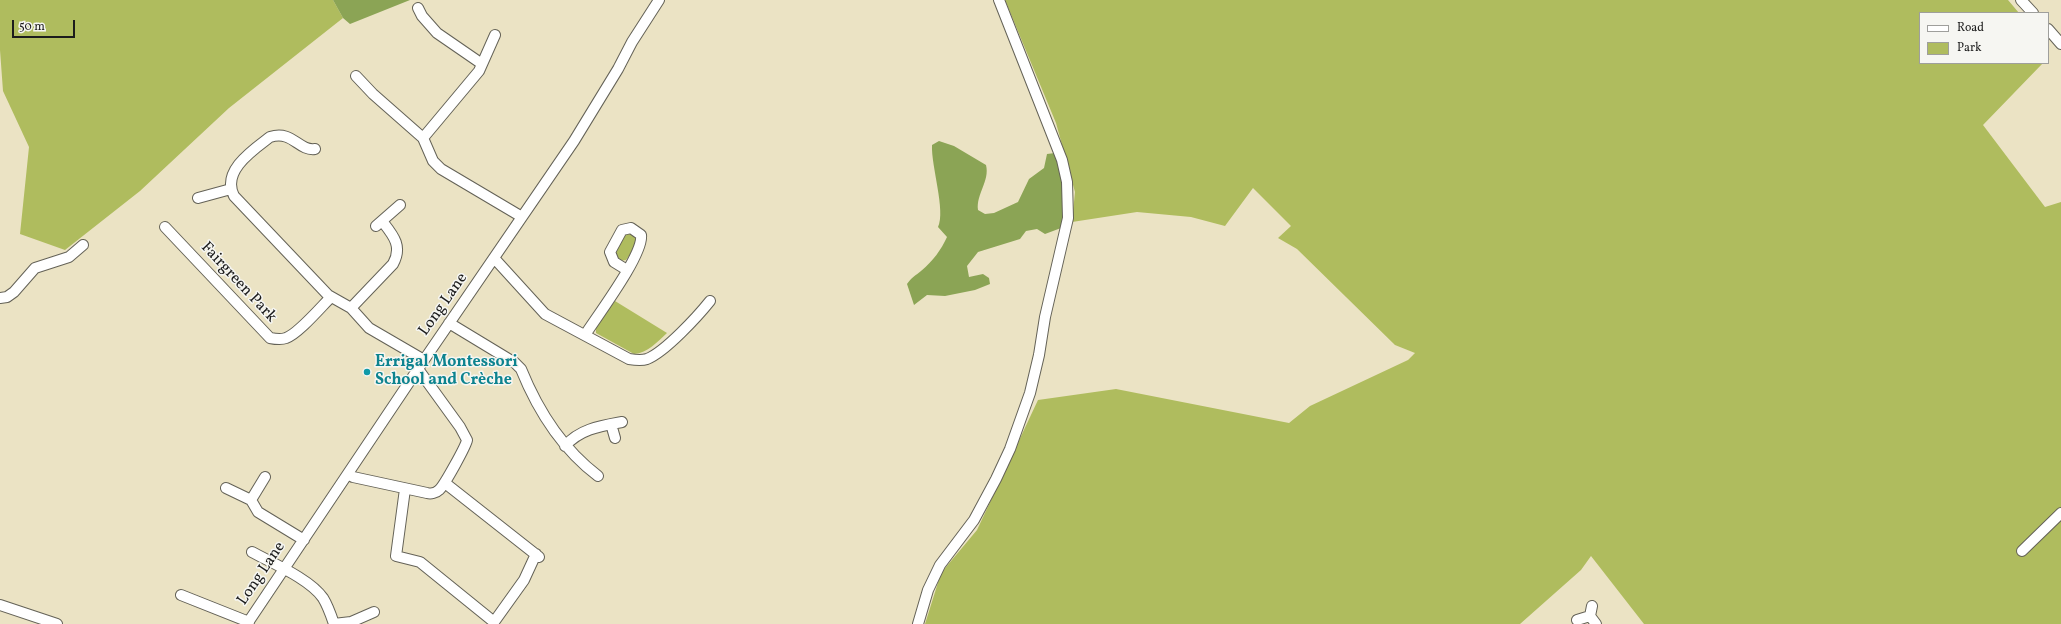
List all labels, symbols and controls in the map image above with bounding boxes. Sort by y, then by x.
scale bar [14,12,77,38]
legend [1919,12,2049,64]
text: 50 m [19,19,45,35]
text: Road [1957,20,1984,36]
text: Park [1957,40,1982,56]
street label: Fairgreen Park [196,239,280,327]
street label: Long Lane [415,270,473,340]
place label: Errigal Montessori School and Crèche [375,353,518,391]
marker: Errigal Montessori School and Crèche [362,367,372,377]
street label: Long Lane [234,539,290,609]

